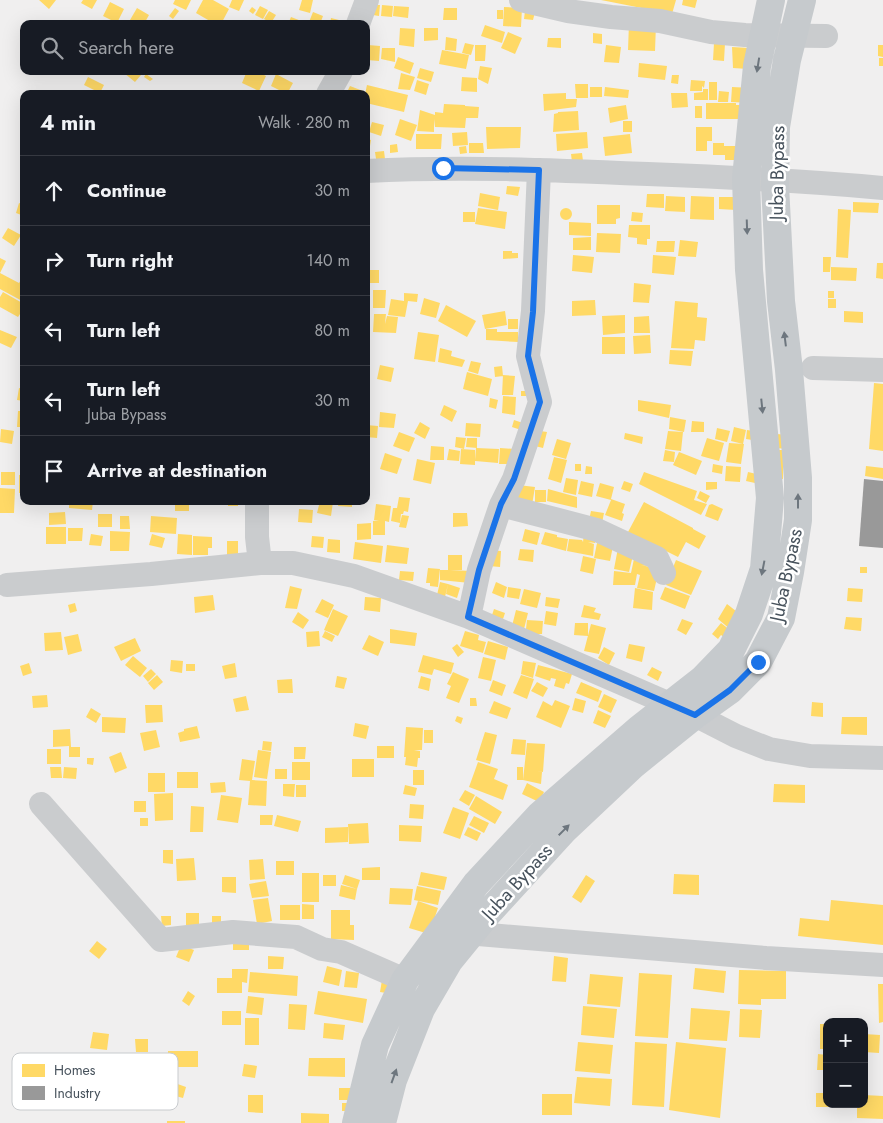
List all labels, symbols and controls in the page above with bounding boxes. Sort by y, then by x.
search box [20,20,370,75]
icon: search [38,34,66,62]
text: Search here [78,34,174,61]
one-way arrow [754,57,762,73]
text: 4 min [40,108,96,138]
text: Walk · 280 m [258,111,350,134]
street label: Juba Bypass [763,125,791,223]
route start [432,157,455,180]
icon: ahead [40,177,68,205]
text: Continue [87,177,166,204]
text: 30 m [314,179,350,202]
one-way arrow [744,219,752,235]
icon: right [40,247,68,275]
text: Turn right [87,247,173,274]
text: 140 m [307,249,350,272]
icon: left [40,317,68,345]
text: Turn left [87,317,160,344]
text: 80 m [314,319,350,342]
one-way arrow [781,331,789,347]
text: Turn left [87,376,160,403]
icon: left [40,387,68,415]
text: 30 m [314,389,350,412]
one-way arrow [758,398,766,414]
text: Juba Bypass [87,403,167,426]
icon: arrive [40,457,68,485]
text: Arrive at destination [87,457,267,484]
one-way arrow [794,492,802,508]
street label: Juba Bypass [762,526,809,627]
one-way arrow [758,560,766,576]
route end [747,651,770,674]
one-way arrow [558,824,570,836]
street label: Juba Bypass [473,838,559,928]
map controls [823,1018,868,1108]
button: + [823,1018,868,1063]
legend [12,1053,178,1110]
text: Homes [54,1060,96,1080]
button: − [823,1063,868,1108]
one-way arrow [390,1068,398,1083]
text: Industry [54,1083,101,1103]

